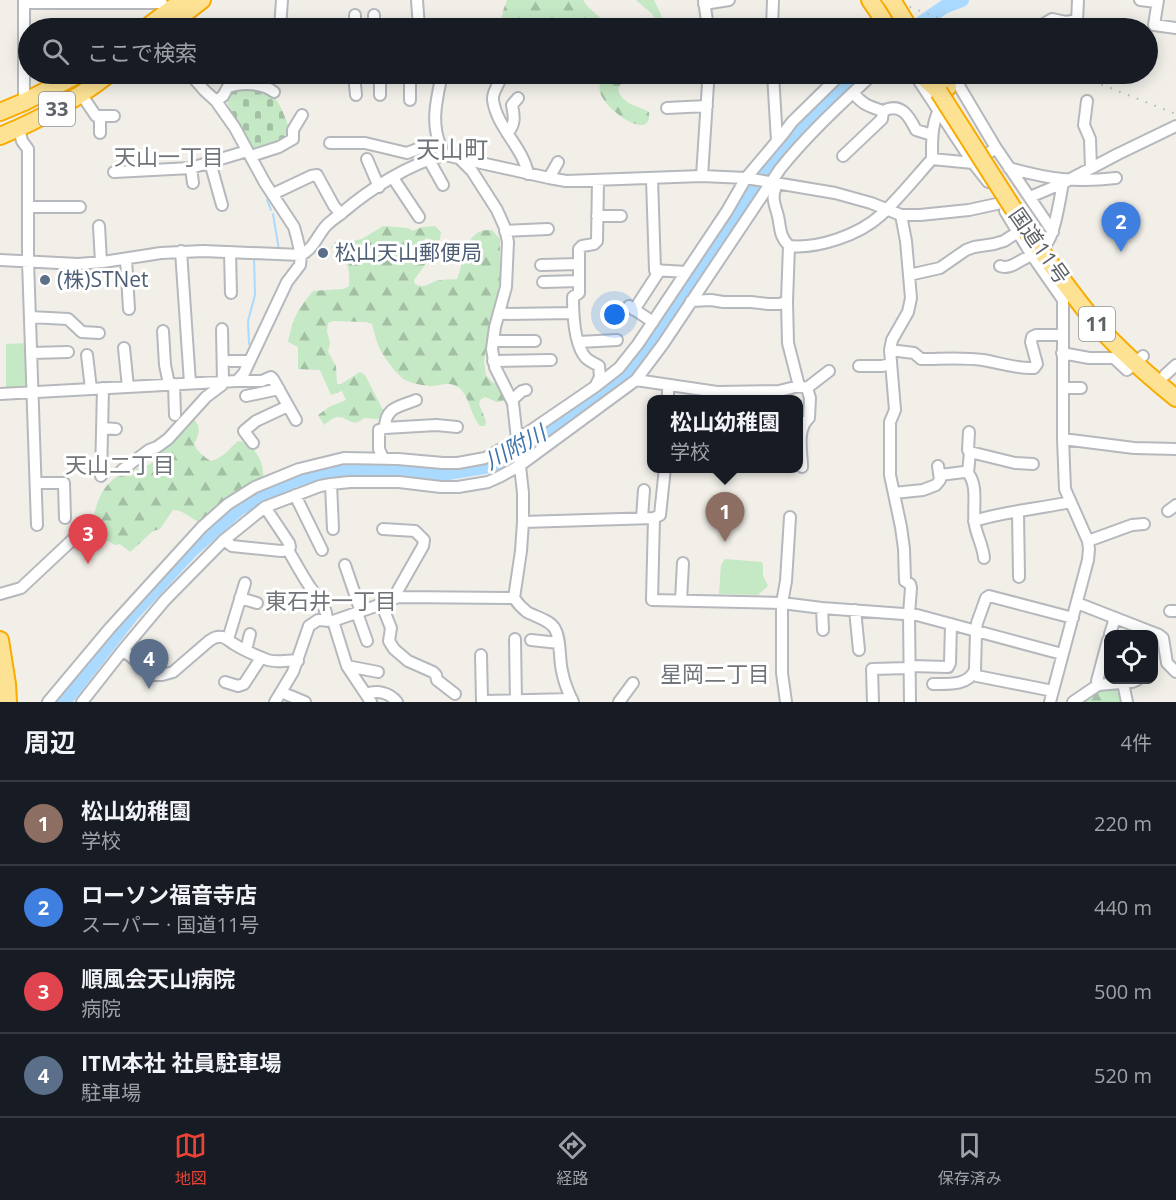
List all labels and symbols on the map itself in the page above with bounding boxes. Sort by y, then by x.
road number: 33 [39,92,75,126]
district label: 天山町 [416,132,488,165]
district label: 天山一丁目 [114,141,224,171]
street label: 国道11号 [1003,202,1076,289]
pin: 2 [1102,202,1140,252]
place label: 松山天山郵便局 [335,238,482,266]
marker: 松山天山郵便局 [316,246,330,260]
place label: (株)STNet [57,265,149,293]
marker: (株)STNet [38,273,52,287]
your location [600,300,629,329]
road number: 11 [1079,307,1115,341]
water label: 川附川 [478,416,552,475]
district label: 天山二丁目 [65,449,175,479]
pin: 1 [706,492,744,542]
pin: 3 [68,514,107,564]
district label: 東石井一丁目 [265,585,397,615]
pin: 4 [130,640,168,689]
district label: 星岡二丁目 [660,658,770,688]

